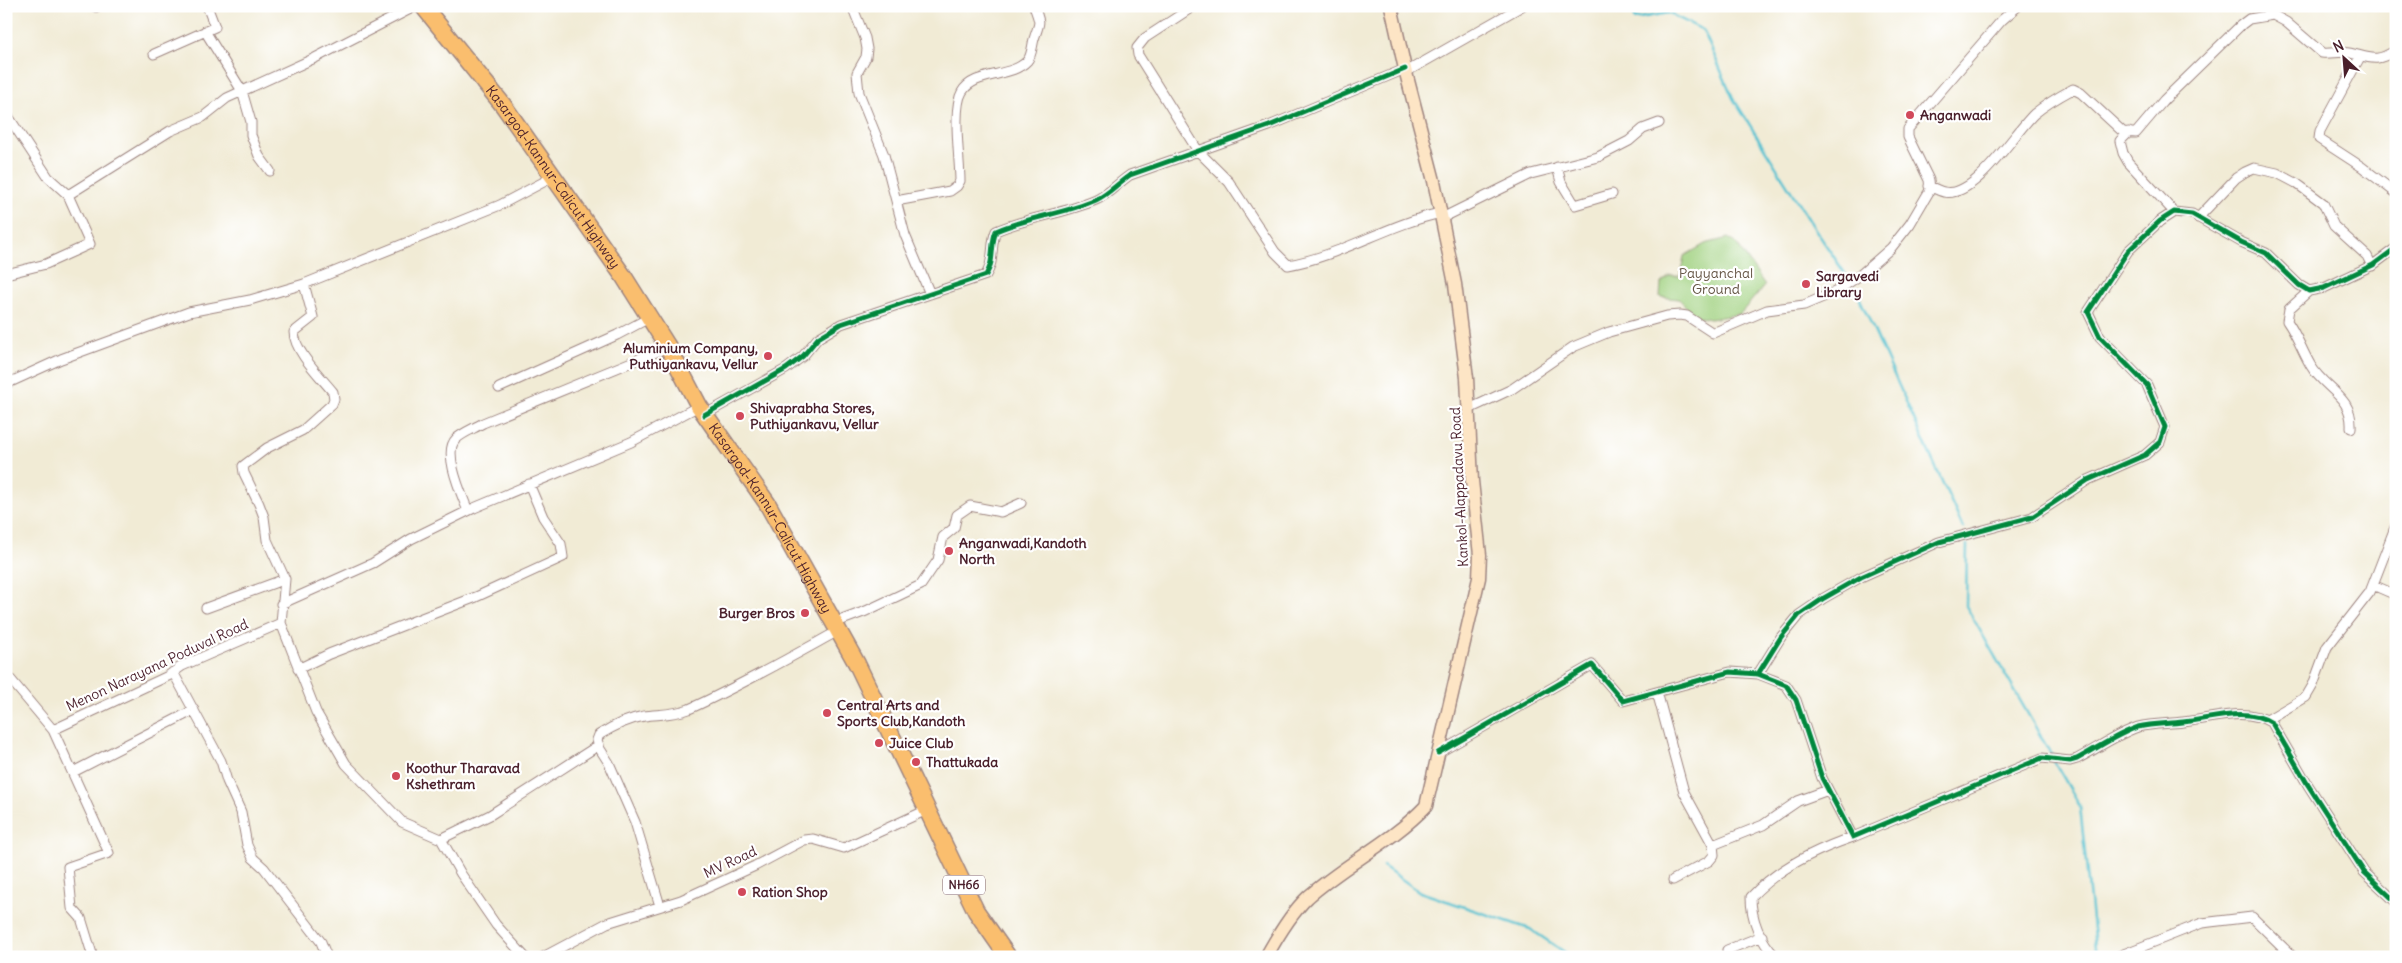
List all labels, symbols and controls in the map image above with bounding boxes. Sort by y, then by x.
north arrow [2320,32,2370,82]
text: N [2330,36,2347,57]
street label: Kasargod-Kannur-Calicut Highway [482,82,624,272]
place label: Anganwadi [1920,106,1991,124]
marker: Anganwadi [1904,109,1916,121]
park label: Payyanchal Ground [1679,264,1753,298]
place label: Sargavedi Library [1816,267,1879,301]
marker: Sargavedi Library [1800,278,1812,290]
place label: Aluminium Company, Puthiyankavu, Vellur [623,339,758,373]
marker: Aluminium Company, Puthiyankavu, Vellur [762,350,774,362]
place label: Shivaprabha Stores, Puthiyankavu, Vellur [750,399,879,433]
street label: Kankol-Alappadavu Road [1446,407,1472,567]
marker: Shivaprabha Stores, Puthiyankavu, Vellur [734,410,746,422]
street label: Kasargod-Kannur-Calicut Highway [705,419,836,616]
place label: Anganwadi,Kandoth North [959,534,1087,568]
marker: Anganwadi,Kandoth North [943,545,955,557]
place label: Burger Bros [719,604,796,622]
marker: Burger Bros [799,607,811,619]
street label: Menon Narayana Poduval Road [63,615,251,715]
place label: Central Arts and Sports Club,Kandoth [837,696,965,730]
marker: Central Arts and Sports Club,Kandoth [821,707,833,719]
place label: Juice Club [889,734,954,752]
marker: Juice Club [873,737,885,749]
place label: Thattukada [926,753,998,771]
marker: Thattukada [910,756,922,768]
place label: Koothur Tharavad Kshethram [406,759,521,793]
marker: Koothur Tharavad Kshethram [390,770,402,782]
street label: MV Road [701,842,759,882]
road number: NH66 [943,876,985,894]
place label: Ration Shop [752,883,828,901]
marker: Ration Shop [736,886,748,898]

